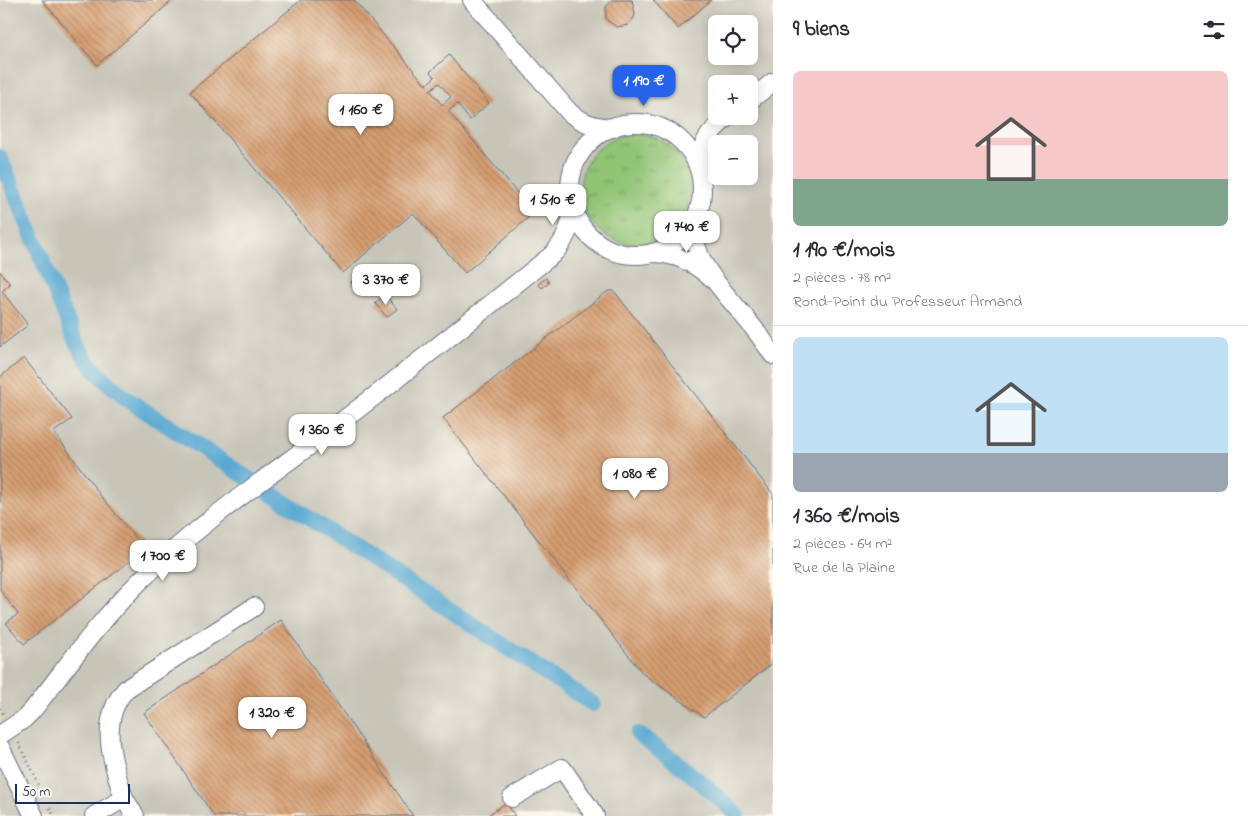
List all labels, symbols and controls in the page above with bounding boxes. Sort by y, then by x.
map controls [708,15,758,185]
button: locate [708,15,758,65]
text: 9 biens [793,15,850,45]
icon: filters [1200,16,1228,44]
pin: 1 190 € [598,64,690,107]
text: 1 190 € [623,69,665,93]
button: + [708,75,758,125]
pin: 1 160 € [315,94,407,136]
text: 1 160 € [339,98,383,122]
icon: home [966,104,1056,194]
button: − [708,135,758,185]
pin: 1 510 € [507,184,599,226]
text: 1 510 € [530,188,576,212]
pin: 1 740 € [641,210,733,253]
text: 1 740 € [665,215,709,239]
text: 1 190 €/mois [793,236,895,266]
pin: 3 370 € [340,264,432,306]
text: 2 pièces · 78 m² [793,266,891,290]
text: 3 370 € [363,268,409,292]
text: Rond-Point du Professeur Armand [793,290,1022,314]
icon: home [966,369,1056,459]
pin: 1 360 € [276,414,368,456]
text: 1 360 € [300,418,344,442]
pin: 1 080 € [589,458,681,500]
text: 1 080 € [613,462,657,486]
text: 1 360 €/mois [793,502,900,532]
text: 2 pièces · 64 m² [793,532,892,556]
pin: 1 700 € [117,540,209,582]
text: 1 700 € [141,544,185,568]
text: Rue de la Plaine [793,556,895,580]
pin: 1 320 € [226,696,318,739]
text: 1 320 € [249,701,295,725]
scale bar [15,781,130,804]
text: 50 m [22,782,50,803]

